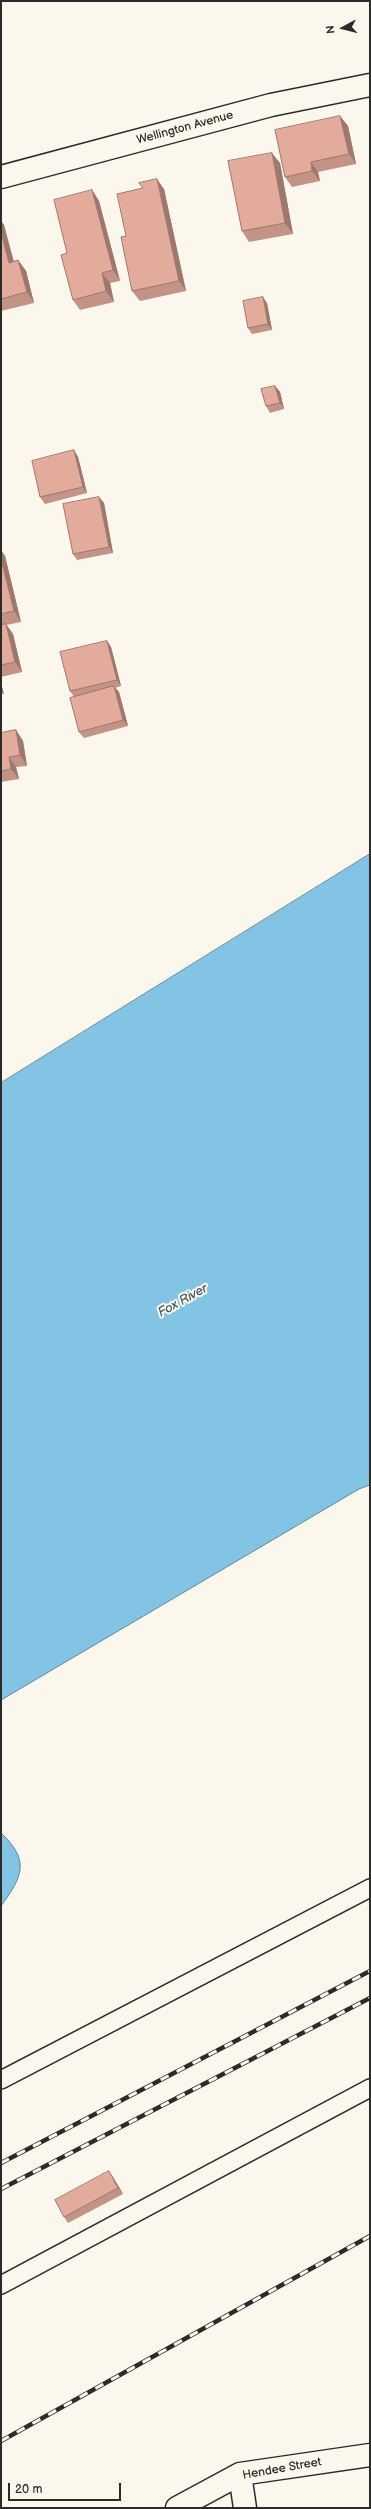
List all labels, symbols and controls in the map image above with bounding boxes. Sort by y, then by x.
north arrow [323,8,363,48]
text: N [324,25,338,34]
street label: Wellington Avenue [135,108,235,148]
water label: Fox River [155,1281,211,1321]
street label: Hendee Street [241,2455,323,2483]
scale bar [10,2475,123,2501]
text: 20 m [15,2482,42,2497]

